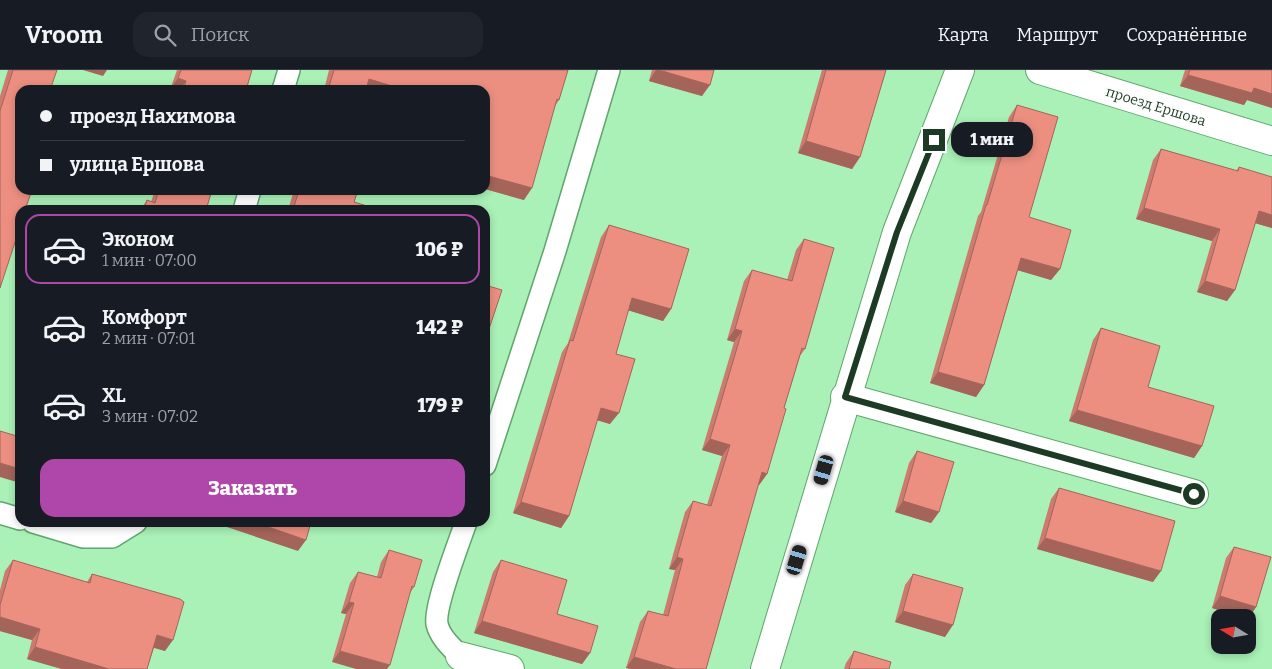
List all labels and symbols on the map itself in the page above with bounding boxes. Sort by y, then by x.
street label: проезд Ершова [1104,83,1208,130]
callout: 1 мин [952,122,1034,158]
route end [923,129,945,151]
car [812,454,835,486]
route start [1183,483,1205,505]
car [785,543,808,577]
north arrow [1211,609,1256,654]

